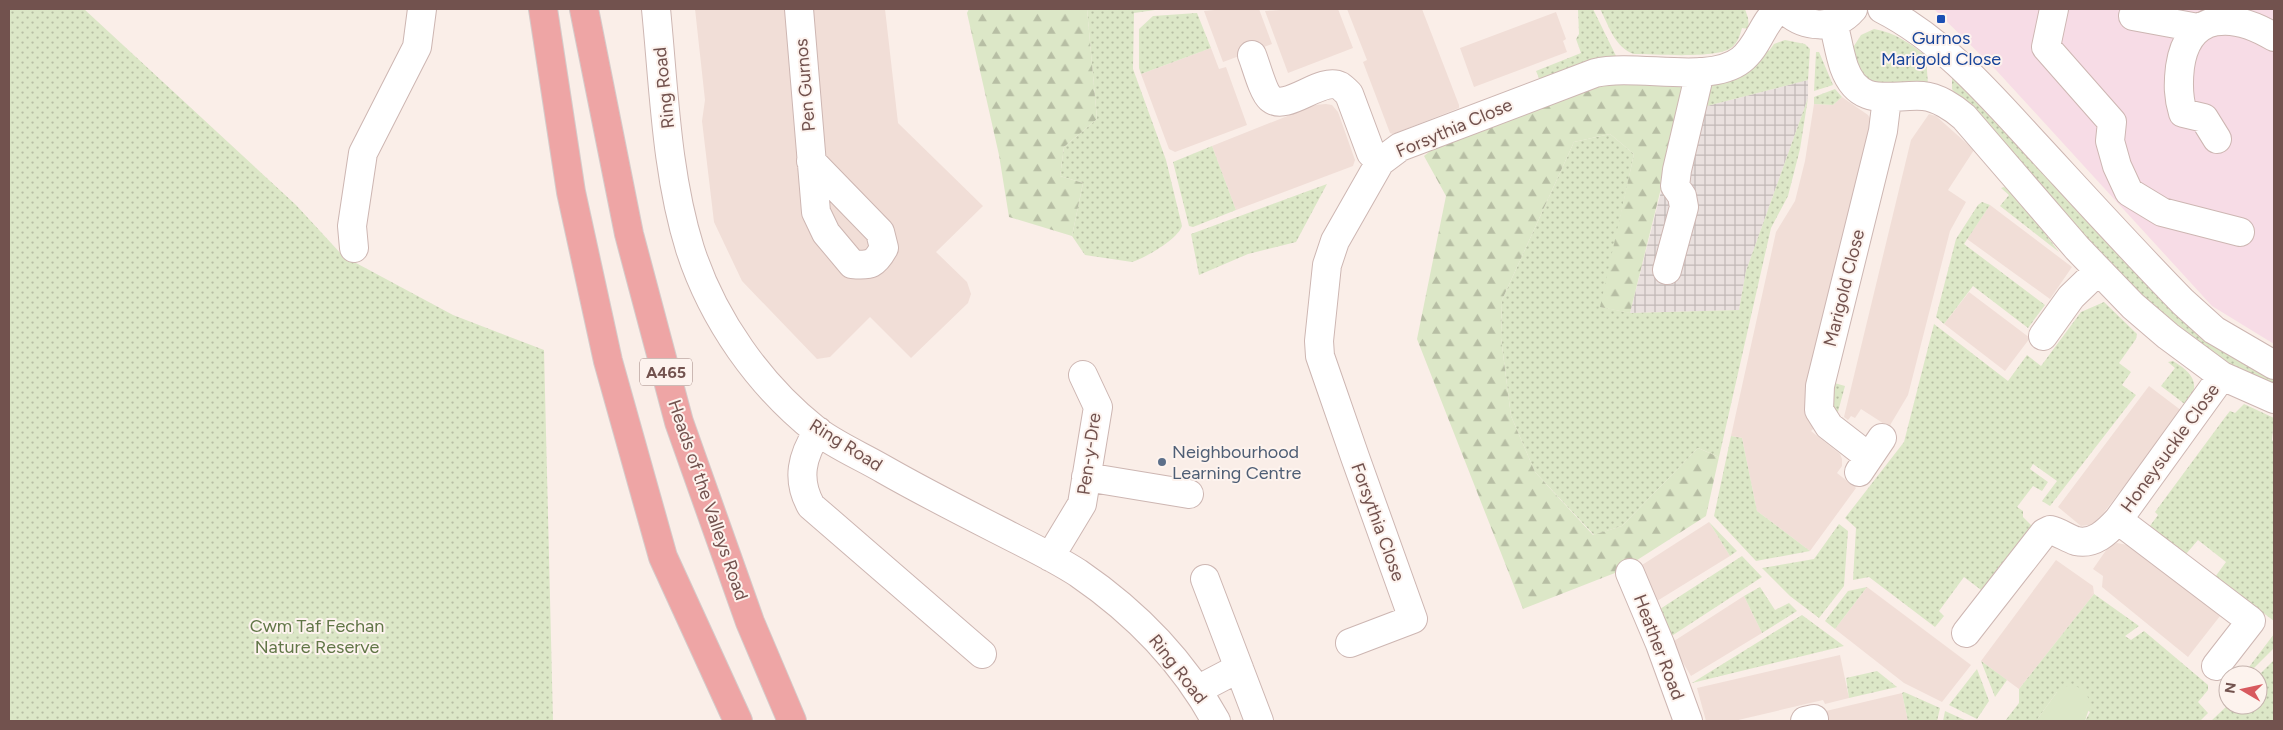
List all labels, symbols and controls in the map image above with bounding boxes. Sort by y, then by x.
marker: Gurnos Marigold Close [1935,13,1947,25]
place label: Gurnos Marigold Close [1881,27,2001,70]
street label: Pen Gurnos [790,38,820,132]
street label: Ring Road [649,46,679,130]
street label: Forsythia Close [1392,94,1516,162]
street label: Marigold Close [1819,227,1869,349]
road number: A465 [640,358,692,386]
street label: Honeysuckle Close [2116,379,2224,517]
street label: Heads of the Valleys Road [663,397,753,603]
street label: Pen-y-Dre [1072,411,1106,497]
street label: Ring Road [805,414,887,476]
place label: Neighbourhood Learning Centre [1172,441,1301,484]
marker: Neighbourhood Learning Centre [1156,456,1168,468]
street label: Forsythia Close [1346,460,1410,584]
street label: Heather Road [1629,591,1689,703]
park label: Cwm Taf Fechan Nature Reserve [250,615,384,658]
street label: Ring Road [1144,630,1212,708]
north arrow [2218,665,2268,715]
text: N [2221,681,2240,695]

